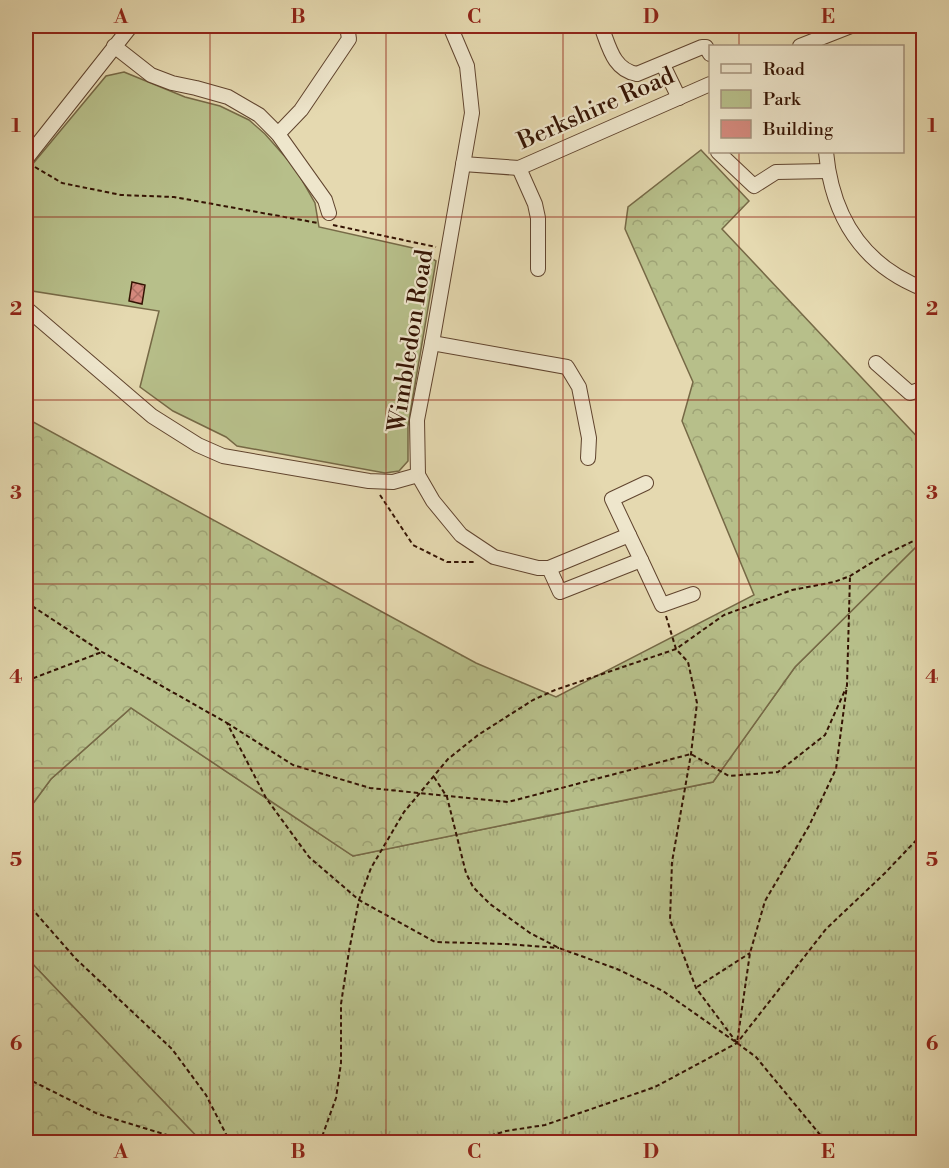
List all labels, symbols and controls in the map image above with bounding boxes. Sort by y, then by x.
text: A [113,5,129,30]
text: B [290,5,306,30]
text: C [467,5,481,30]
text: D [643,5,659,30]
text: E [821,5,835,30]
legend [709,45,904,153]
text: Road [763,58,806,81]
street label: Berkshire Road [512,61,679,157]
text: Park [763,88,802,111]
text: 1 [11,114,21,139]
text: 1 [927,114,937,139]
text: Building [762,118,834,141]
street label: Wimbledon Road [382,247,440,436]
text: 2 [10,297,22,322]
text: 2 [926,297,938,322]
text: 3 [10,481,22,506]
text: 3 [926,481,938,506]
text: 4 [9,665,23,690]
text: 4 [925,665,939,690]
text: 5 [10,848,22,873]
text: 5 [926,848,938,873]
text: 6 [10,1032,23,1057]
text: 6 [926,1032,939,1057]
text: A [113,1140,129,1165]
text: B [290,1140,306,1165]
text: C [467,1140,481,1165]
text: D [643,1140,659,1165]
text: E [821,1140,835,1165]

